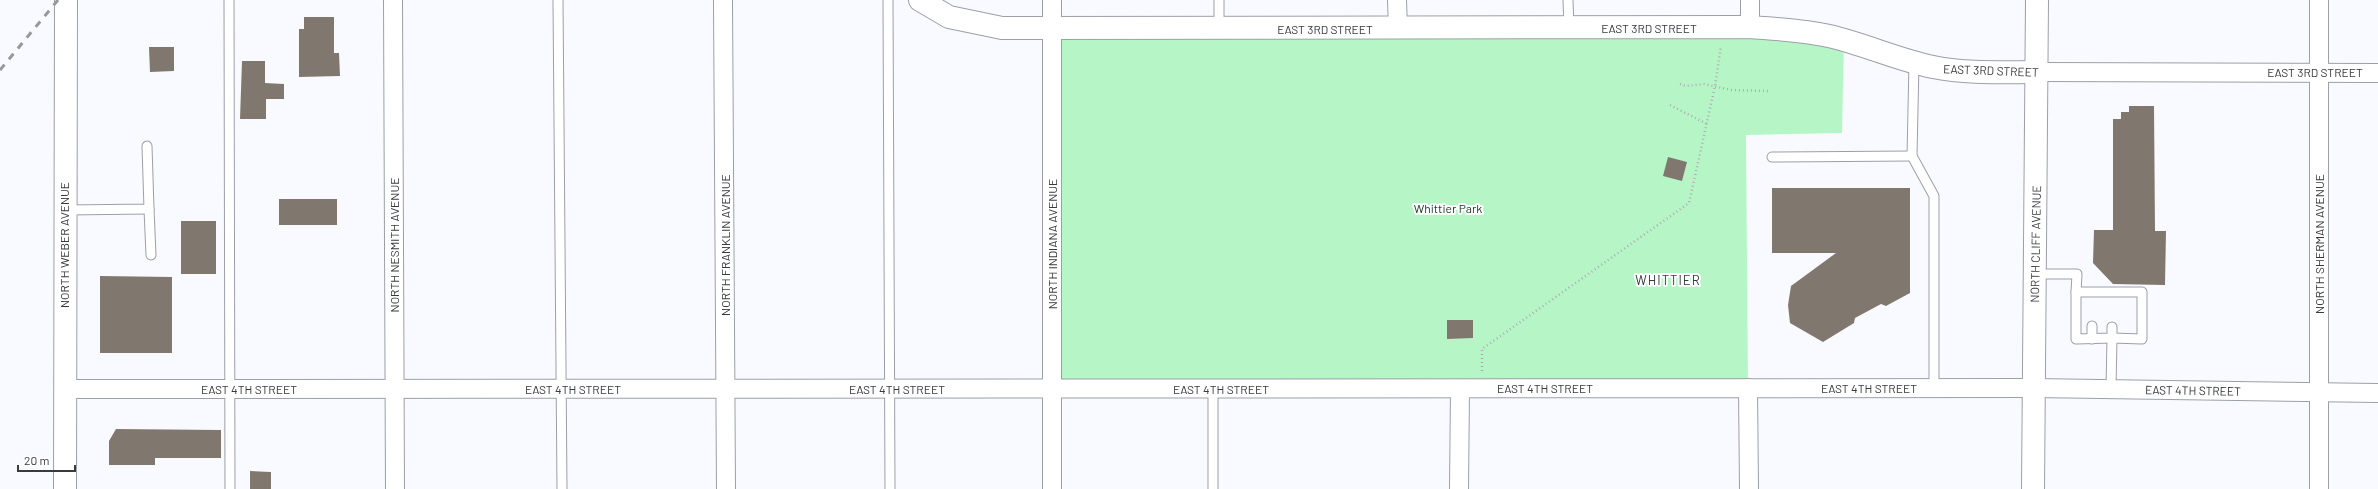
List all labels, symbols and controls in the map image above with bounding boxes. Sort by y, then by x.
street label: EAST 3RD STREET [1601,21,1697,35]
street label: EAST 3RD STREET [1277,22,1373,36]
street label: EAST 3RD STREET [1943,61,2039,79]
street label: EAST 3RD STREET [2267,65,2363,79]
street label: NORTH FRANKLIN AVENUE [718,174,732,316]
street label: NORTH SHERMAN AVENUE [2312,174,2326,314]
street label: NORTH NESMITH AVENUE [387,178,401,312]
street label: NORTH INDIANA AVENUE [1045,179,1059,309]
street label: NORTH WEBER AVENUE [57,182,71,308]
street label: NORTH CLIFF AVENUE [2027,185,2043,303]
park label: Whittier Park [1414,201,1482,215]
district label: WHITTIER [1635,272,1701,288]
street label: EAST 4TH STREET [1497,381,1593,395]
street label: EAST 4TH STREET [1821,381,1917,395]
street label: EAST 4TH STREET [201,382,297,396]
street label: EAST 4TH STREET [525,382,621,396]
street label: EAST 4TH STREET [849,382,945,396]
street label: EAST 4TH STREET [1173,382,1269,396]
street label: EAST 4TH STREET [2145,382,2241,398]
scale bar [18,447,75,473]
text: 20 m [24,453,50,467]

